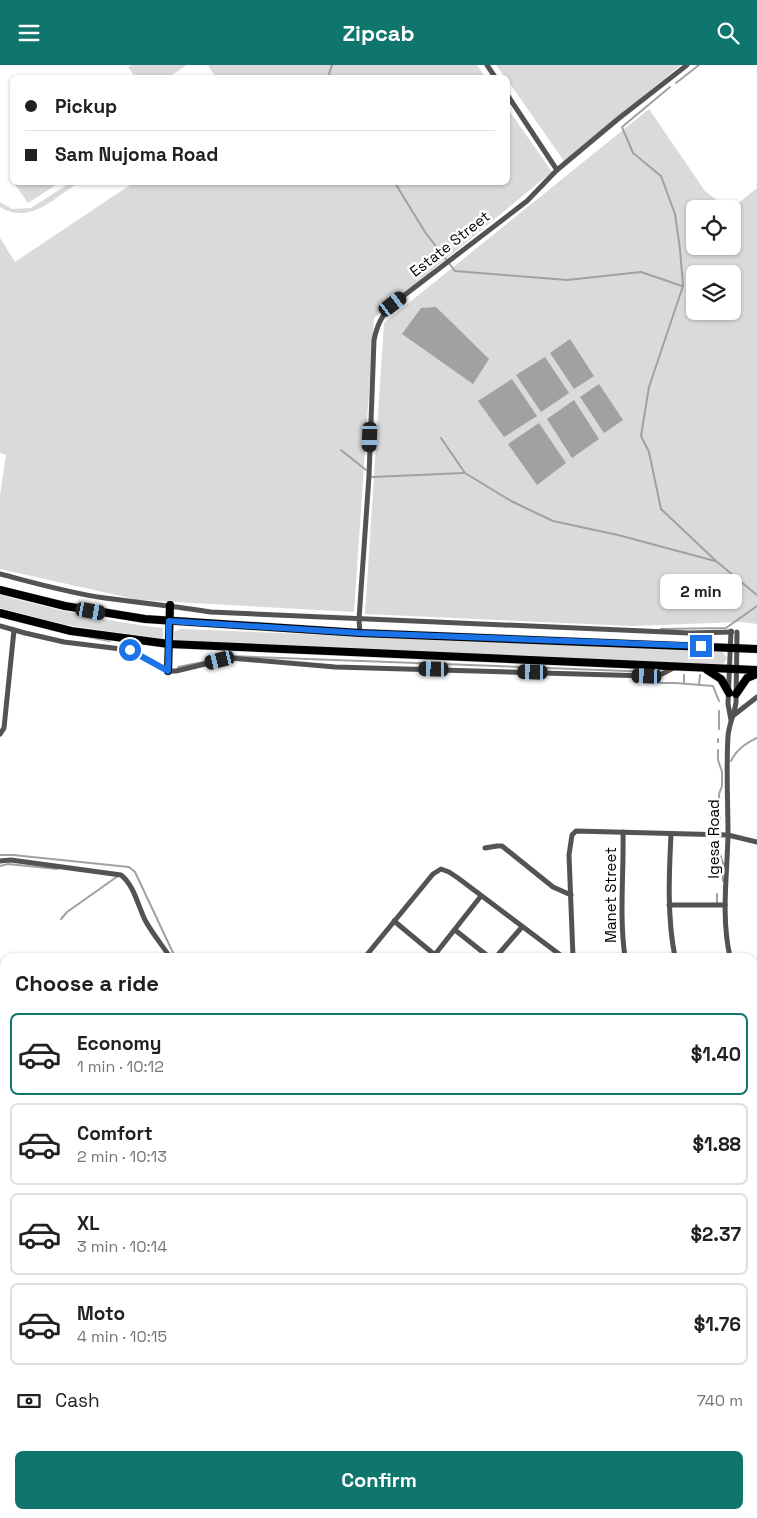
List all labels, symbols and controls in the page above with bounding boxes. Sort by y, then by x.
icon: menu [15,19,43,47]
text: Zipcab [342,19,415,47]
icon: search [714,19,742,47]
text: Pickup [55,94,117,119]
text: Sam Nujoma Road [55,142,218,167]
map controls [686,200,741,320]
button: locate [686,200,741,255]
street label: Estate Street [406,206,494,281]
button: layers [686,265,741,320]
car [376,289,409,319]
car [361,422,378,452]
callout: 2 min [660,573,742,609]
text: 2 min [680,581,722,602]
car [74,601,107,621]
route end [690,635,712,657]
route start [119,639,141,661]
car [203,649,236,671]
car [418,661,449,677]
car [517,664,548,680]
car [631,668,662,684]
street label: Igesa Road [704,799,723,879]
street label: Manet Street [601,847,620,943]
text: Choose a ride [15,969,159,997]
text: Economy [77,1031,161,1056]
icon: car [17,1032,62,1077]
text: $1.40 [691,1042,741,1067]
text: 1 min · 10:12 [77,1056,164,1077]
text: Comfort [77,1121,153,1146]
icon: car [17,1122,62,1167]
text: $1.88 [692,1132,741,1157]
text: 2 min · 10:13 [77,1146,167,1167]
text: XL [77,1211,100,1236]
icon: car [17,1212,62,1257]
text: $2.37 [690,1222,741,1247]
text: 3 min · 10:14 [77,1236,167,1257]
text: Moto [77,1301,125,1326]
icon: car [17,1302,62,1347]
text: $1.76 [694,1312,741,1337]
text: 4 min · 10:15 [77,1326,167,1347]
icon: cash [15,1387,43,1415]
text: Cash [55,1388,100,1413]
text: 740 m [697,1390,743,1411]
button: Confirm [15,1451,743,1509]

